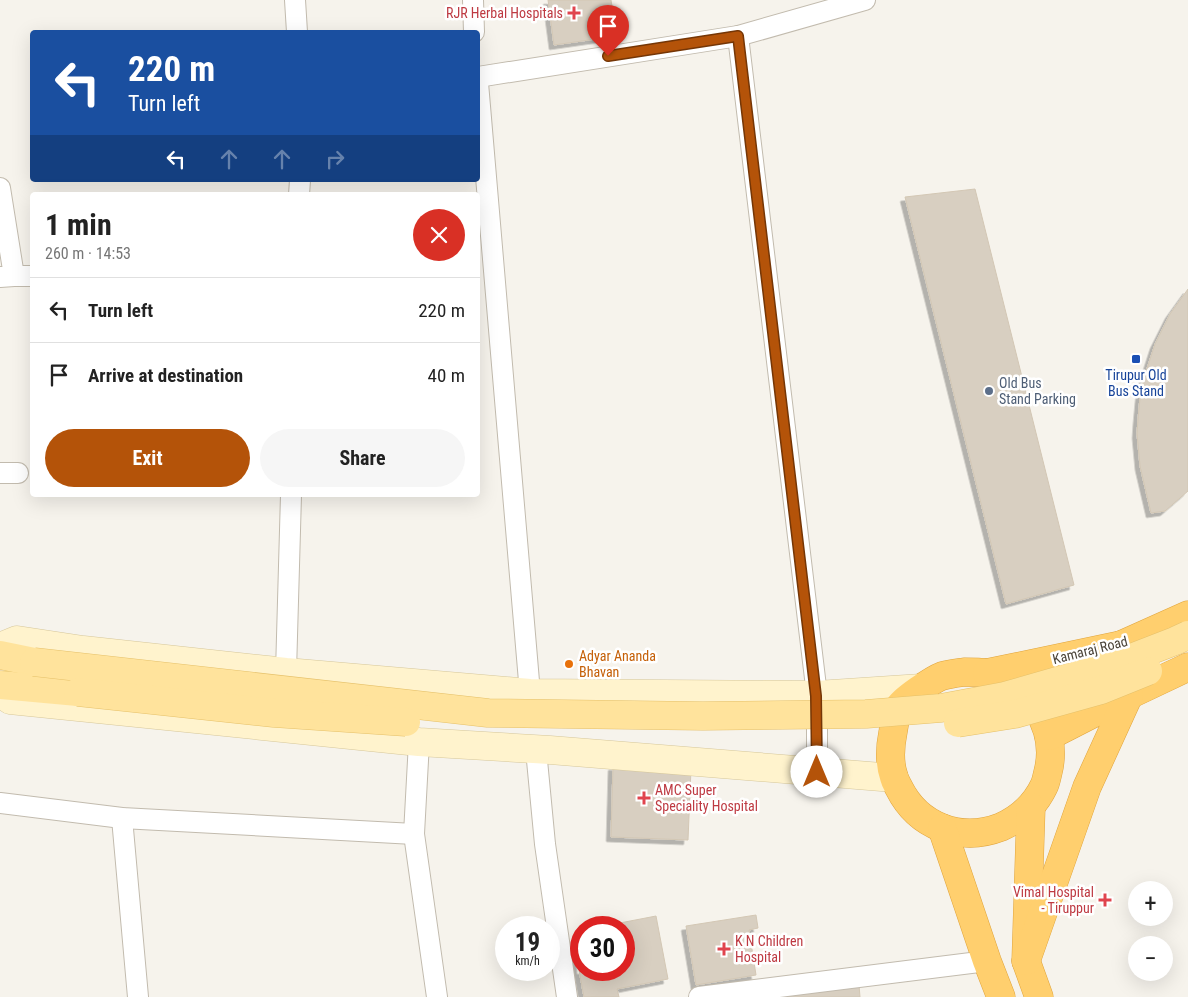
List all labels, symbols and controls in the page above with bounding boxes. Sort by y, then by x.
place label: RJR Herbal Hospitals [446,5,563,21]
pin [587,5,629,56]
marker: RJR Herbal Hospitals [567,6,581,20]
icon: arrive [594,12,622,40]
text: 220 m [128,49,215,90]
icon: left [45,50,110,115]
text: Turn left [128,91,200,116]
icon: left [162,145,190,173]
icon: ahead [215,145,243,173]
icon: ahead [268,145,296,173]
icon: right [321,145,349,173]
text: 1 min [45,207,112,242]
button: close [413,209,465,261]
text: 260 m · 14:53 [45,244,131,263]
icon: left [45,296,73,324]
text: Turn left [88,299,153,322]
text: 220 m [418,299,465,322]
marker: Tirupur Old Bus Stand [1130,353,1142,365]
icon: arrive [45,361,73,389]
text: Arrive at destination [88,364,243,387]
text: 40 m [428,364,465,387]
place label: Tirupur Old Bus Stand [1105,367,1167,399]
place label: Old Bus Stand Parking [999,375,1076,407]
marker: Old Bus Stand Parking [983,385,995,397]
button: Exit [45,429,250,487]
button: Share [260,429,465,487]
street label: Kamaraj Road [1051,633,1129,667]
place label: Adyar Ananda Bhavan [579,648,656,680]
marker: Adyar Ananda Bhavan [563,658,575,670]
position arrow [790,745,842,797]
place label: AMC Super Speciality Hospital [655,782,758,814]
marker: AMC Super Speciality Hospital [637,791,651,805]
map controls [1128,881,1173,981]
button: + [1128,881,1173,926]
place label: Vimal Hospital - Tiruppur [1013,884,1094,916]
marker: Vimal Hospital - Tiruppur [1098,893,1112,907]
speed limit sign: 30 [570,916,635,981]
text: 19 [515,928,540,957]
place label: K N Children Hospital [735,933,803,965]
button: − [1128,936,1173,981]
marker: K N Children Hospital [717,942,731,956]
text: km/h [515,954,540,968]

